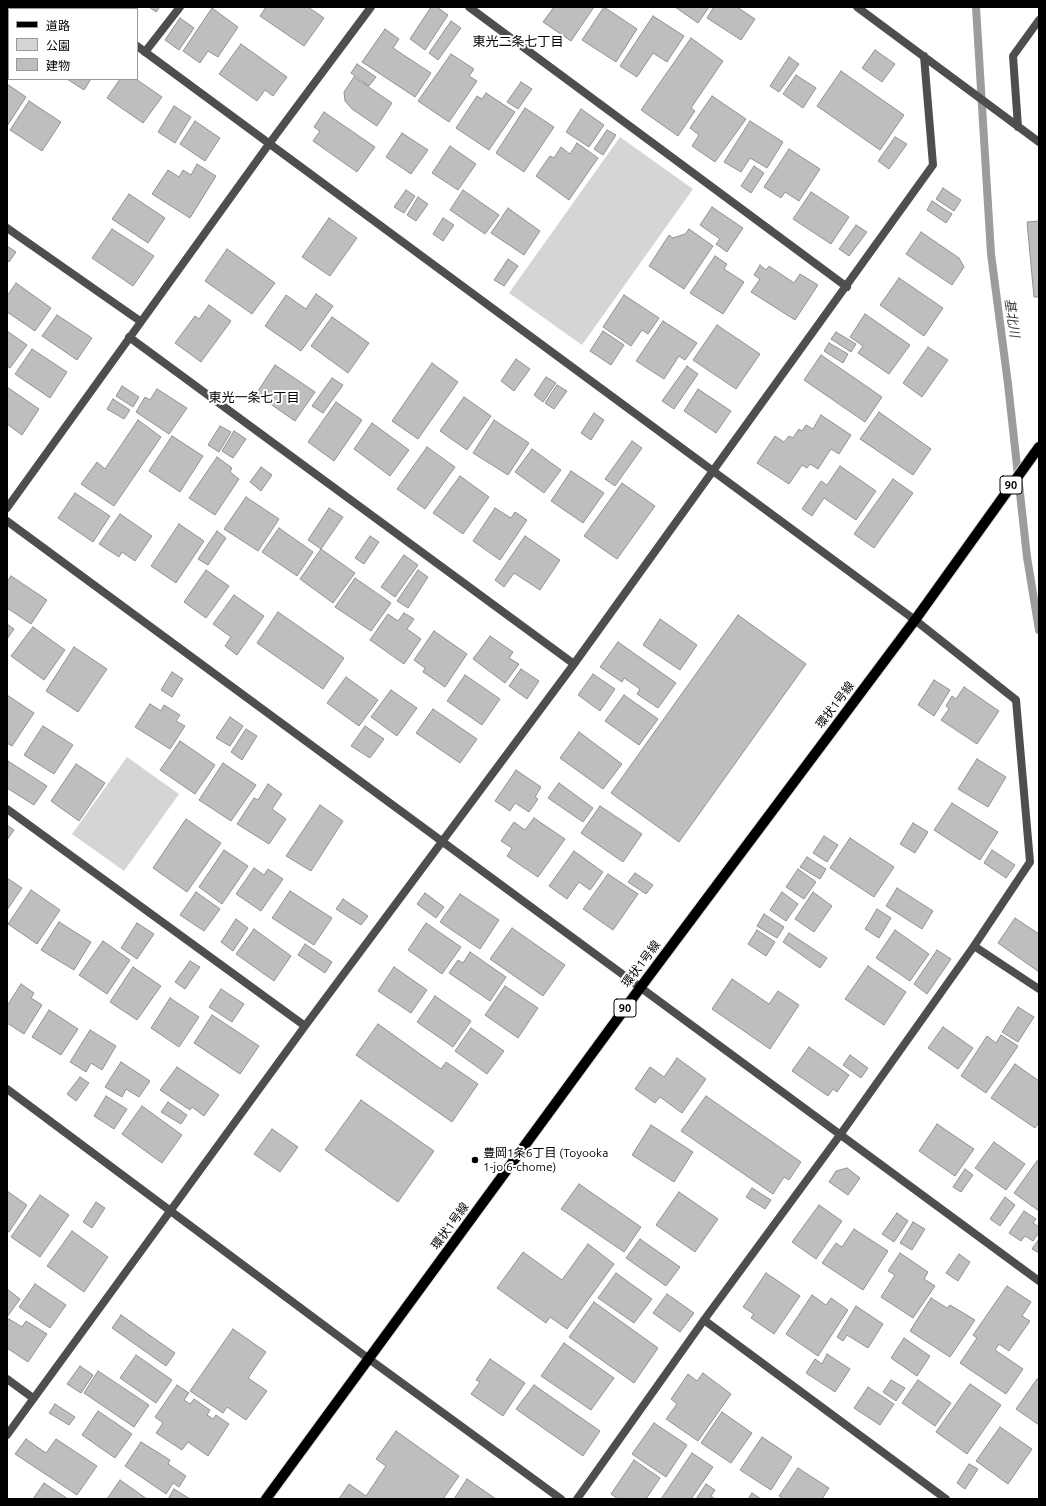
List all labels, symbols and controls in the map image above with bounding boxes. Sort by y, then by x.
legend [8,8,138,80]
text: 道路 [46,19,70,32]
district label: 東光二条七丁目 [473,34,563,50]
text: 公園 [46,39,70,52]
text: 建物 [46,59,70,72]
water label: 基北川 [1002,298,1022,338]
district label: 東光一条七丁目 [209,390,299,406]
road number: 90 [1000,476,1022,494]
street label: 環状1号線 [813,679,857,731]
street label: 環状1号線 [619,938,663,990]
road number: 90 [614,999,636,1017]
place label: 豊岡1条6丁目 (Toyooka 1-jo 6-chome) [483,1146,608,1174]
marker: 豊岡1条6丁目 (Toyooka 1-jo 6-chome) [470,1155,480,1165]
street label: 環状1号線 [428,1200,472,1252]

